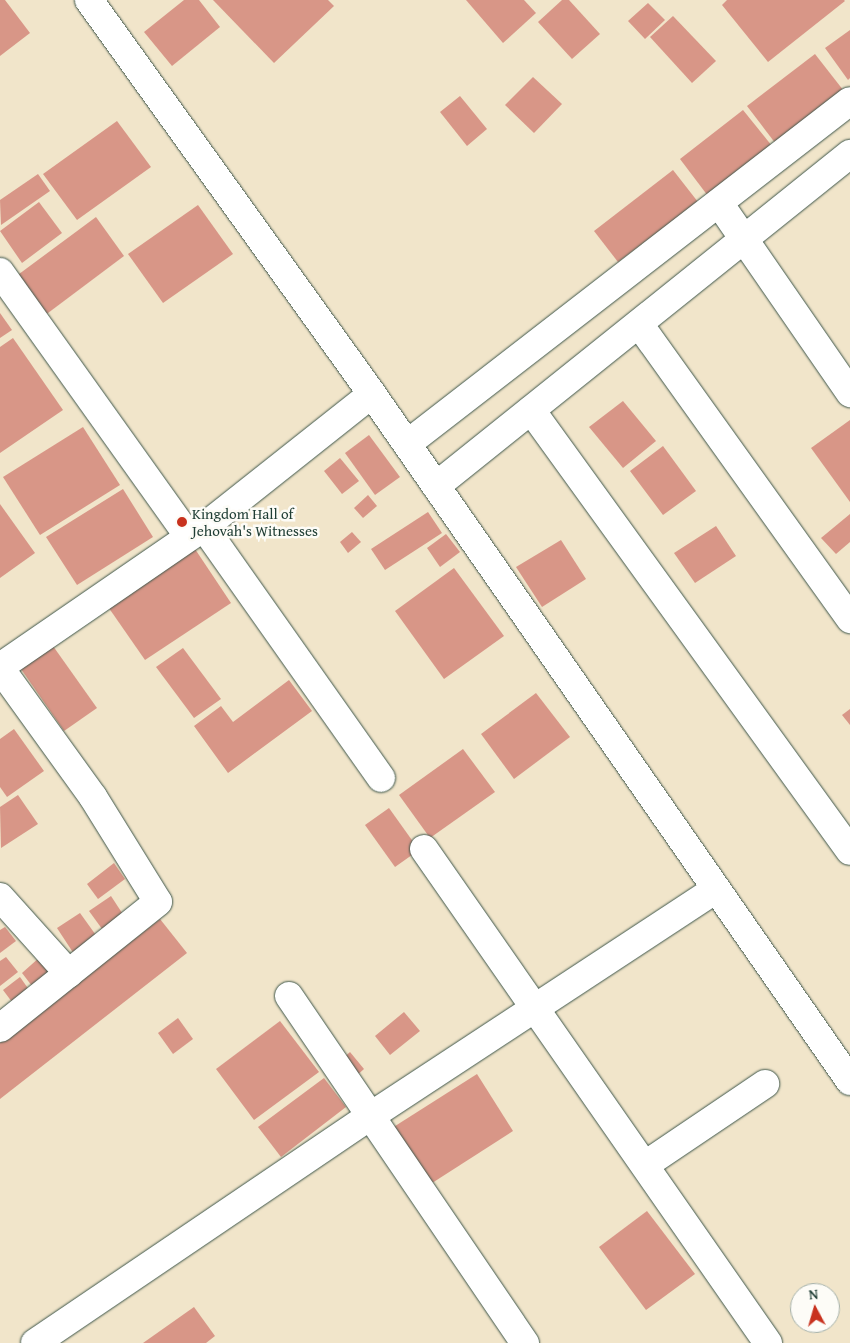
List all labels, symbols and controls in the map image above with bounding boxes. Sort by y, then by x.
place label: Kingdom Hall of Jehovah's Witnesses [192,504,318,539]
marker: Kingdom Hall of Jehovah's Witnesses [176,516,188,528]
north arrow [790,1283,840,1333]
text: N [808,1284,819,1305]

